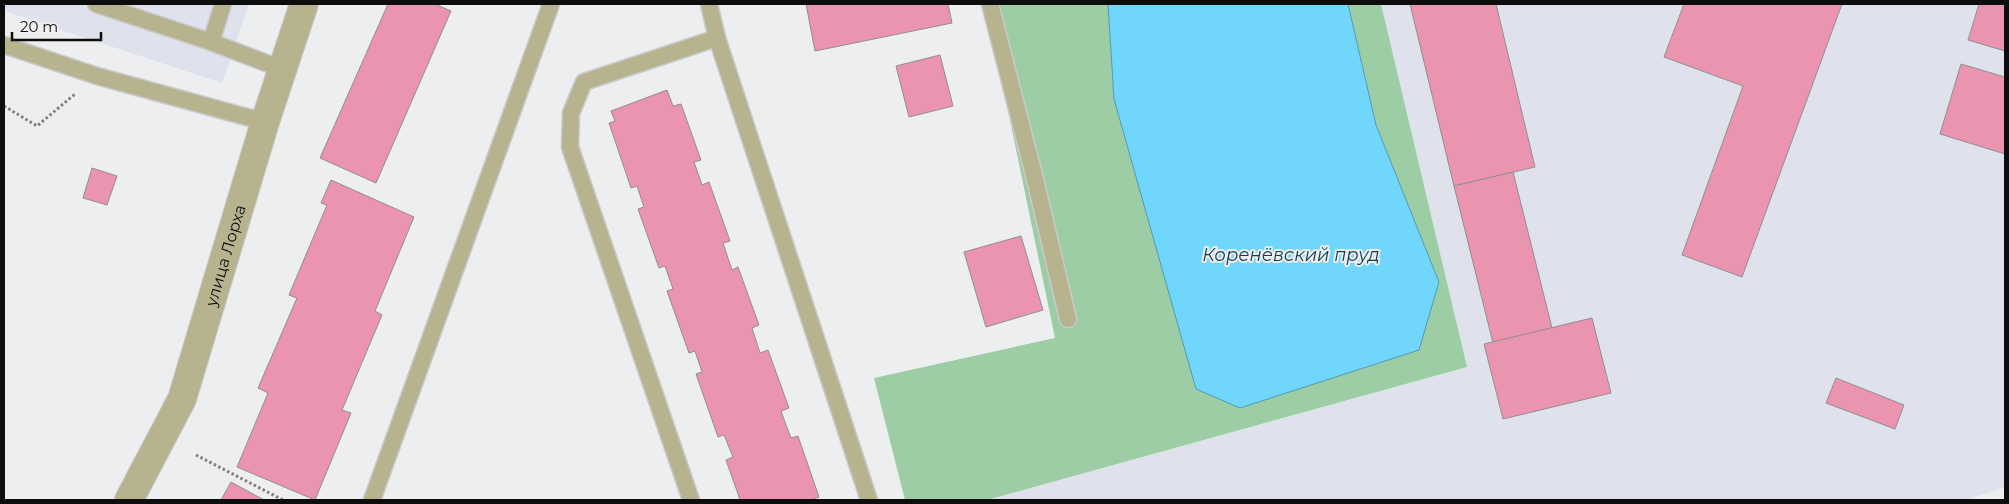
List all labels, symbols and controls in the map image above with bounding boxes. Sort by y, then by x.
scale bar [12,10,101,42]
text: 20 m [20,17,58,36]
street label: улица Лорха [201,202,250,310]
water label: Коренёвский пруд [1202,244,1380,266]

